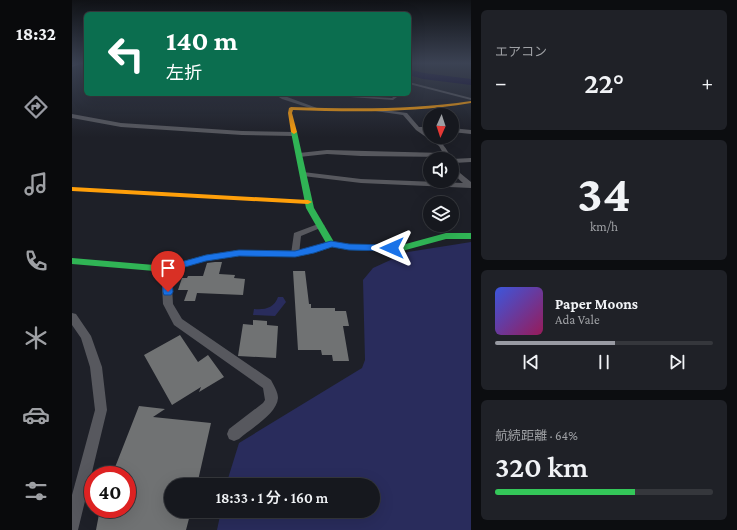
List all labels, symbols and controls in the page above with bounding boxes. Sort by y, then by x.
text: 18:32 [16,24,56,44]
text: 140 m [166,25,238,56]
icon: left [100,28,152,80]
text: エアコン [495,44,547,59]
text: 左折 [166,63,202,83]
text: 22° [584,66,624,99]
text: − [495,70,507,95]
text: + [701,70,713,95]
icon: directions [22,93,50,121]
north arrow [423,108,459,144]
map controls [423,108,459,232]
button: sound [423,152,459,188]
text: 34 [577,164,631,222]
icon: music [22,170,50,198]
button: layers [423,196,459,232]
text: km/h [590,219,618,234]
position arrow [371,227,413,269]
icon: phone [22,247,50,275]
pin [151,251,185,292]
icon: arrive [157,257,179,279]
text: Paper Moons [555,296,638,312]
text: Ada Vale [555,312,600,327]
icon: climate [22,324,50,352]
icon: previous [520,351,542,373]
icon: pause [593,351,615,373]
icon: next [666,351,688,373]
icon: car [22,401,50,429]
text: 航続距離 · 64% [495,428,578,443]
text: 320 km [495,450,588,483]
speed limit sign: 40 [84,466,136,518]
icon: filters [22,477,50,505]
text: 18:33 · 1 分 · 160 m [216,490,328,506]

